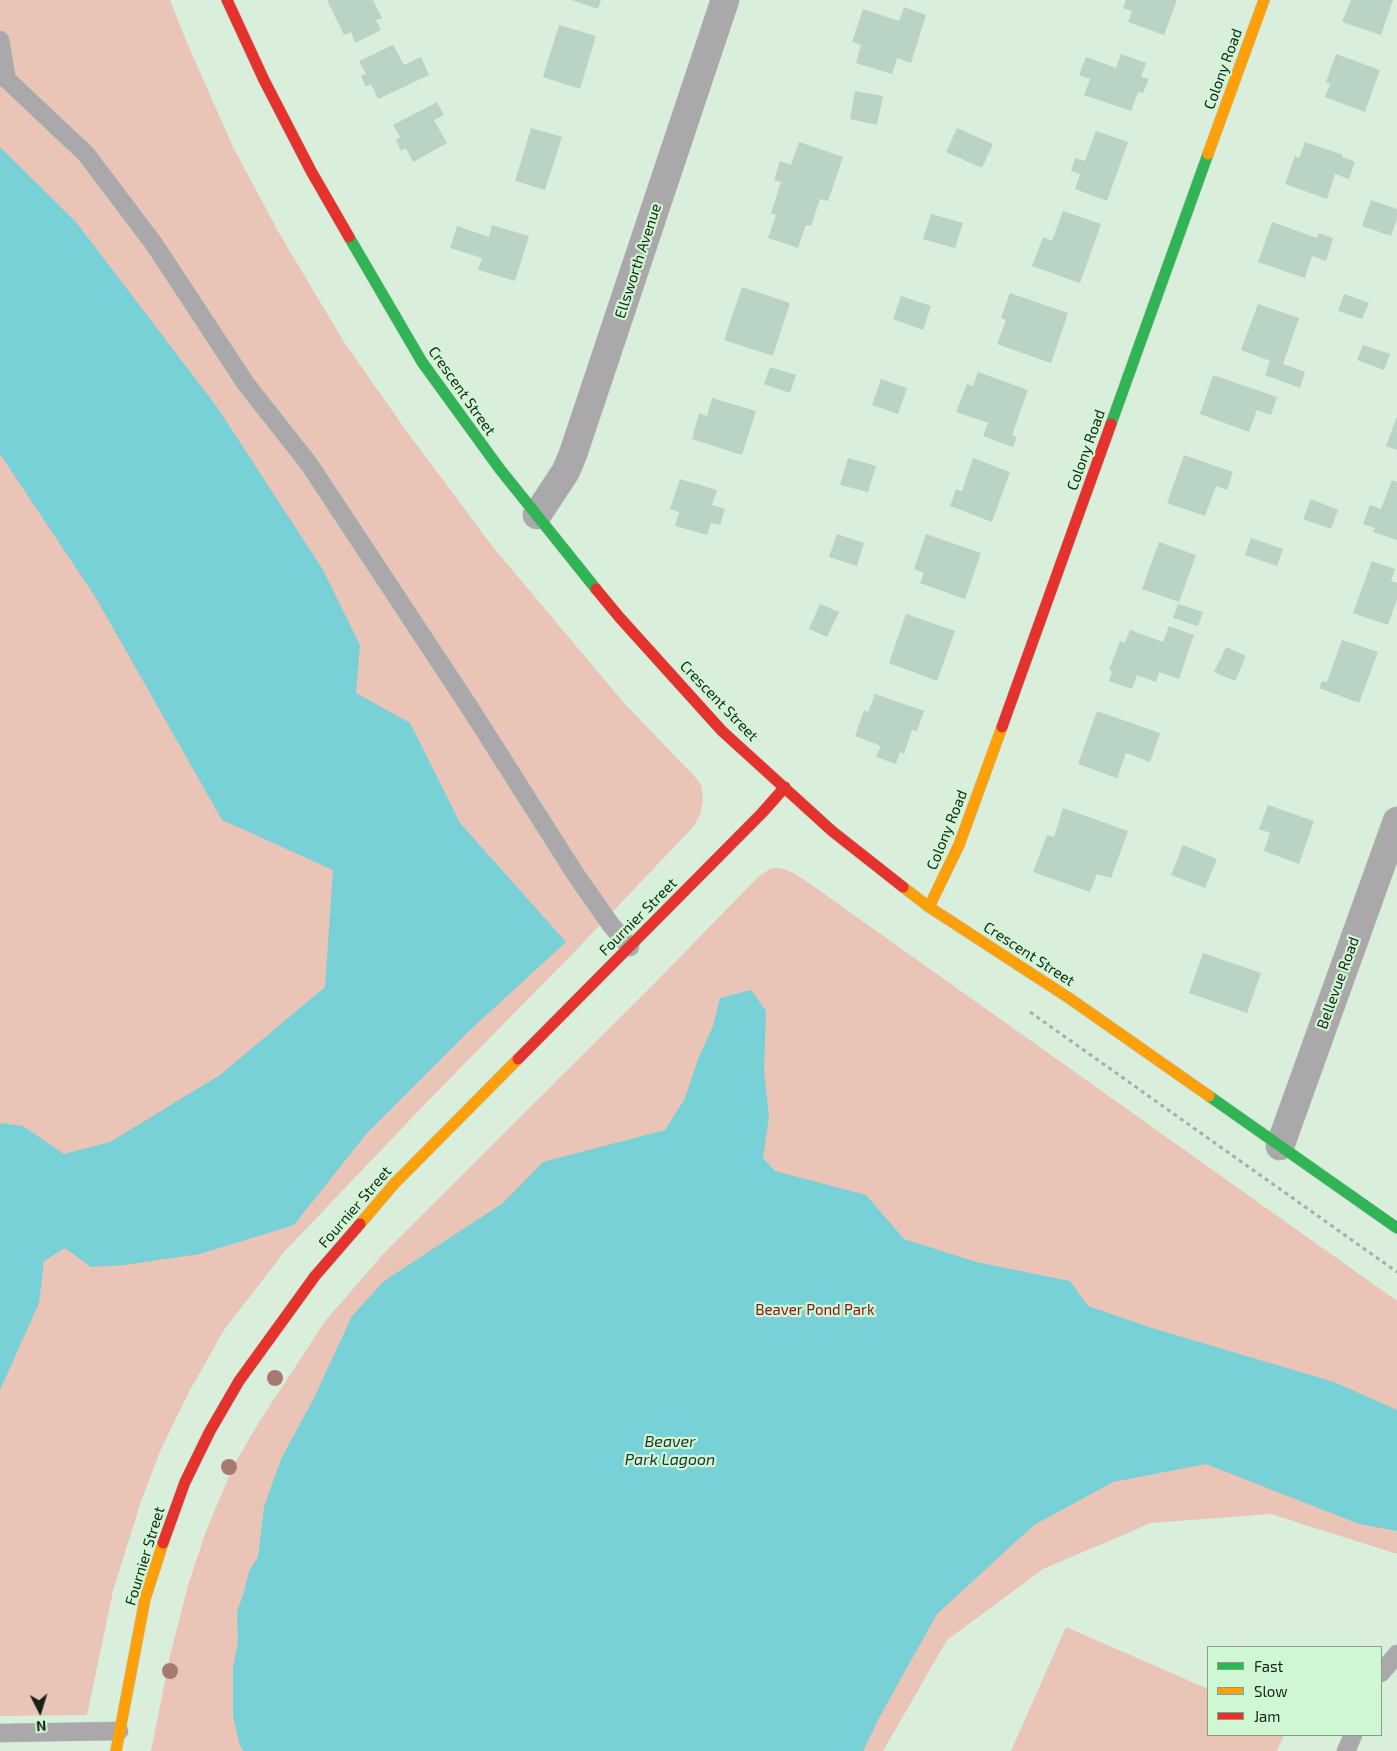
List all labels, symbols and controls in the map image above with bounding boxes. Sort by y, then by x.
street label: Colony Road [1200,26,1246,112]
street label: Ellsworth Avenue [611,201,665,321]
street label: Crescent Street [425,343,499,439]
street label: Colony Road [1063,407,1109,493]
street label: Crescent Street [676,657,762,745]
street label: Colony Road [923,787,971,873]
street label: Fournier Street [595,874,681,960]
street label: Crescent Street [980,918,1078,990]
street label: Bellevue Road [1313,934,1363,1032]
street label: Fournier Street [315,1162,395,1252]
park label: Beaver Pond Park [755,1301,875,1319]
water label: Beaver Park Lagoon [625,1432,715,1470]
street label: Fournier Street [121,1504,169,1608]
legend [1207,1646,1382,1736]
text: Fast [1254,1657,1283,1675]
text: Slow [1254,1682,1288,1700]
north arrow [15,1686,65,1736]
text: Jam [1254,1707,1280,1725]
text: N [36,1718,47,1735]

